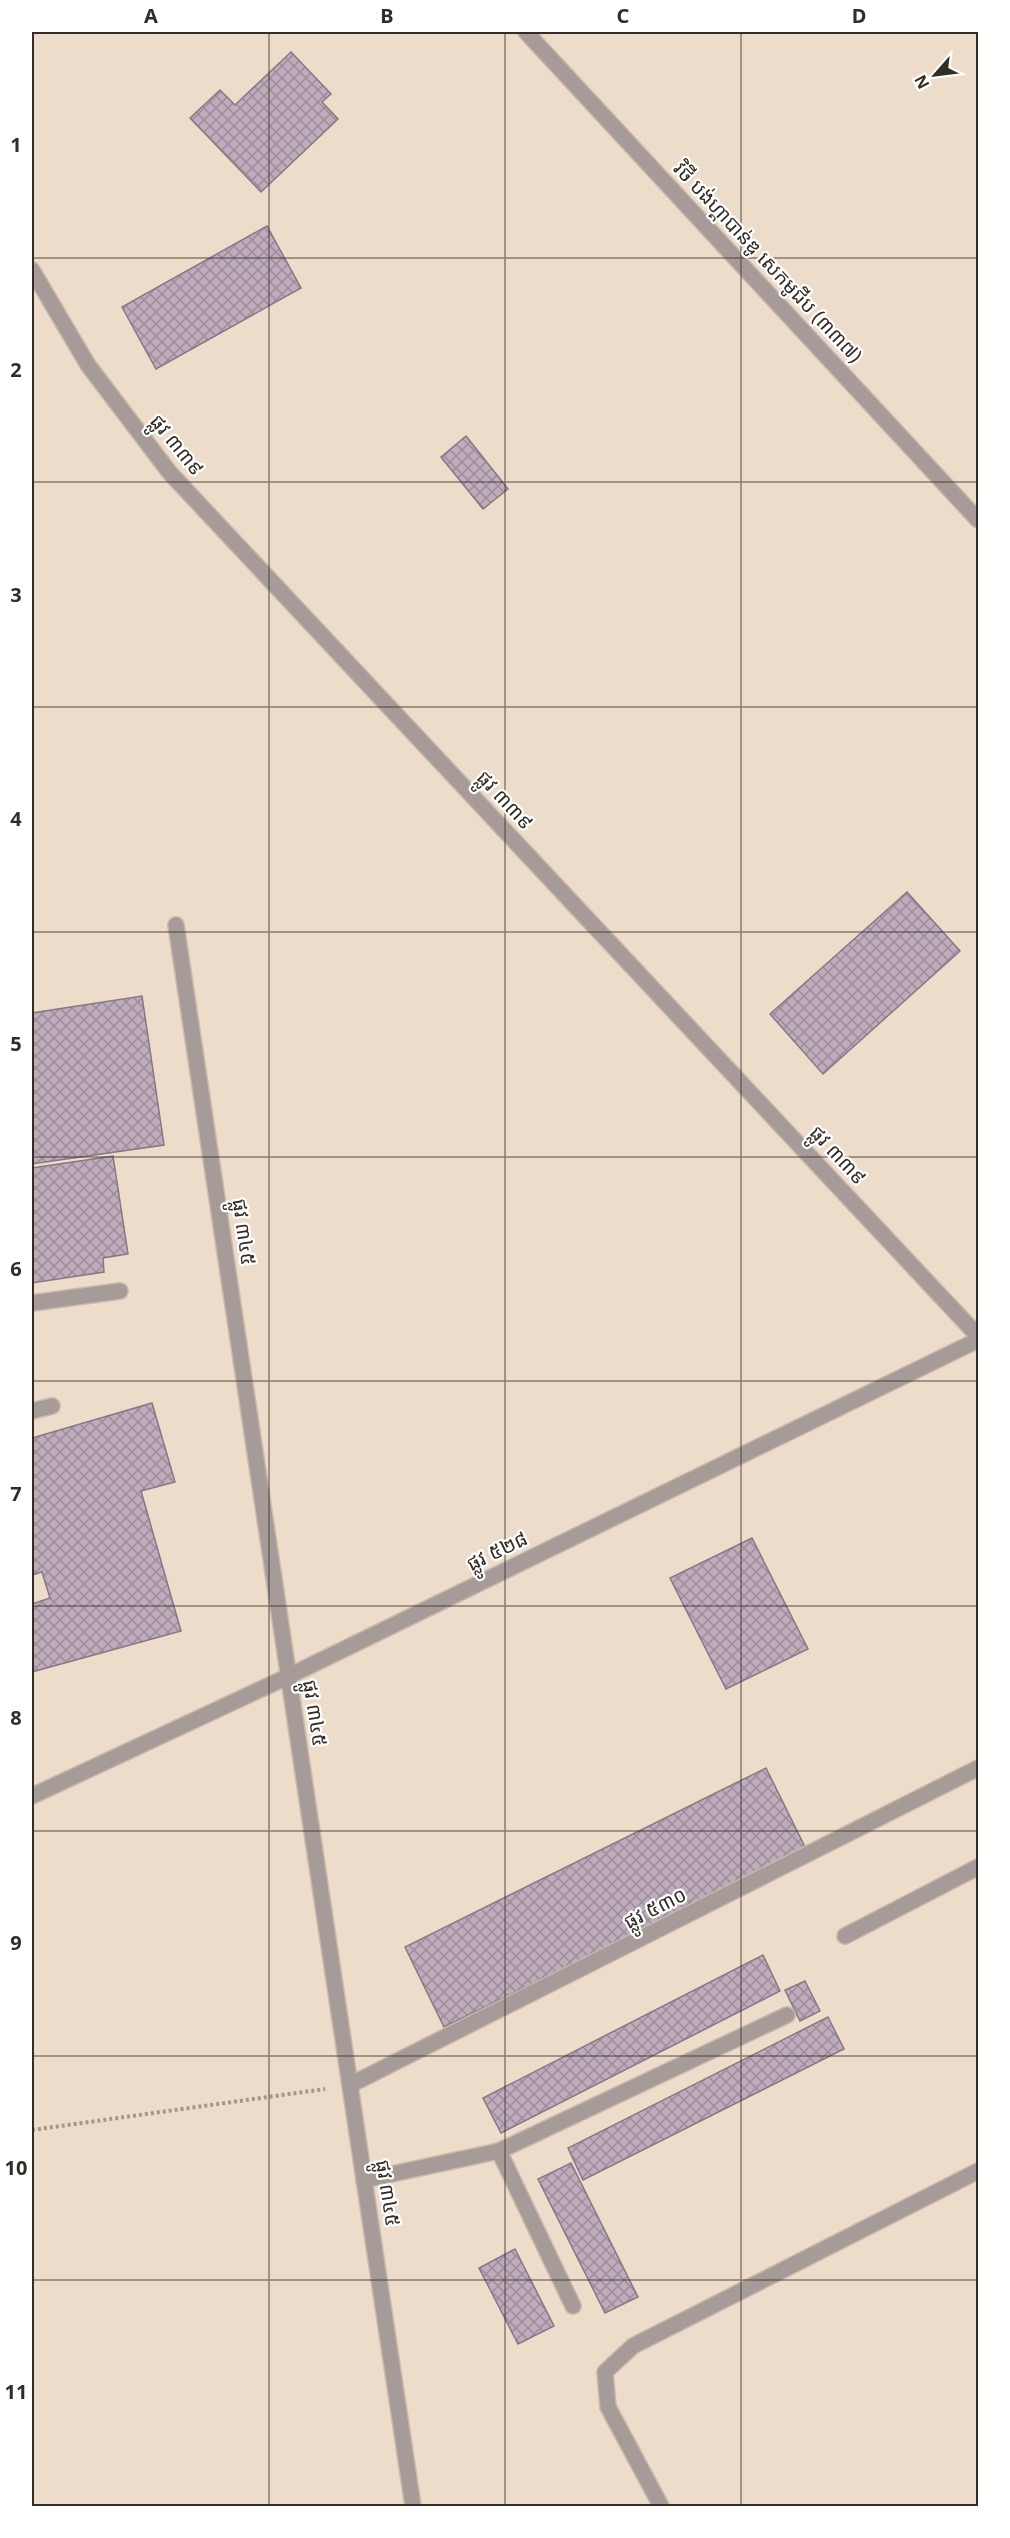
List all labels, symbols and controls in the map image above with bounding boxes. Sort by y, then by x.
text: A [144,2,158,29]
text: B [380,2,394,29]
text: C [617,2,630,29]
text: D [852,2,866,29]
north arrow [905,45,965,105]
text: N [909,71,935,93]
text: 1 [10,131,22,158]
street label: វិថី បង់ហ្គាបាន់ឌូ សេកមូជីប (៣៣៧) [667,155,869,368]
text: 2 [10,356,22,383]
street label: ផ្លូវ ៣៣៩ [140,408,210,485]
text: 3 [10,581,22,608]
street label: ផ្លូវ ៣៣៩ [467,764,540,839]
text: 4 [10,805,22,832]
text: 5 [10,1030,22,1057]
street label: ផ្លូវ ៣៣៩ [800,1119,873,1194]
street label: ផ្លូវ ៣៤៥ [221,1197,263,1268]
text: 6 [10,1255,22,1282]
text: 7 [10,1480,22,1507]
street label: ផ្លូវ ៥២៨ [462,1524,534,1582]
street label: ផ្លូវ ៣៤៥ [291,1678,334,1749]
text: 8 [10,1704,22,1731]
street label: ផ្លូវ ៥៣០ [619,1880,693,1940]
text: 9 [10,1929,22,1956]
text: 10 [5,2154,27,2181]
street label: ផ្លូវ ៣៤៥ [364,2158,407,2229]
text: 11 [5,2378,27,2405]

